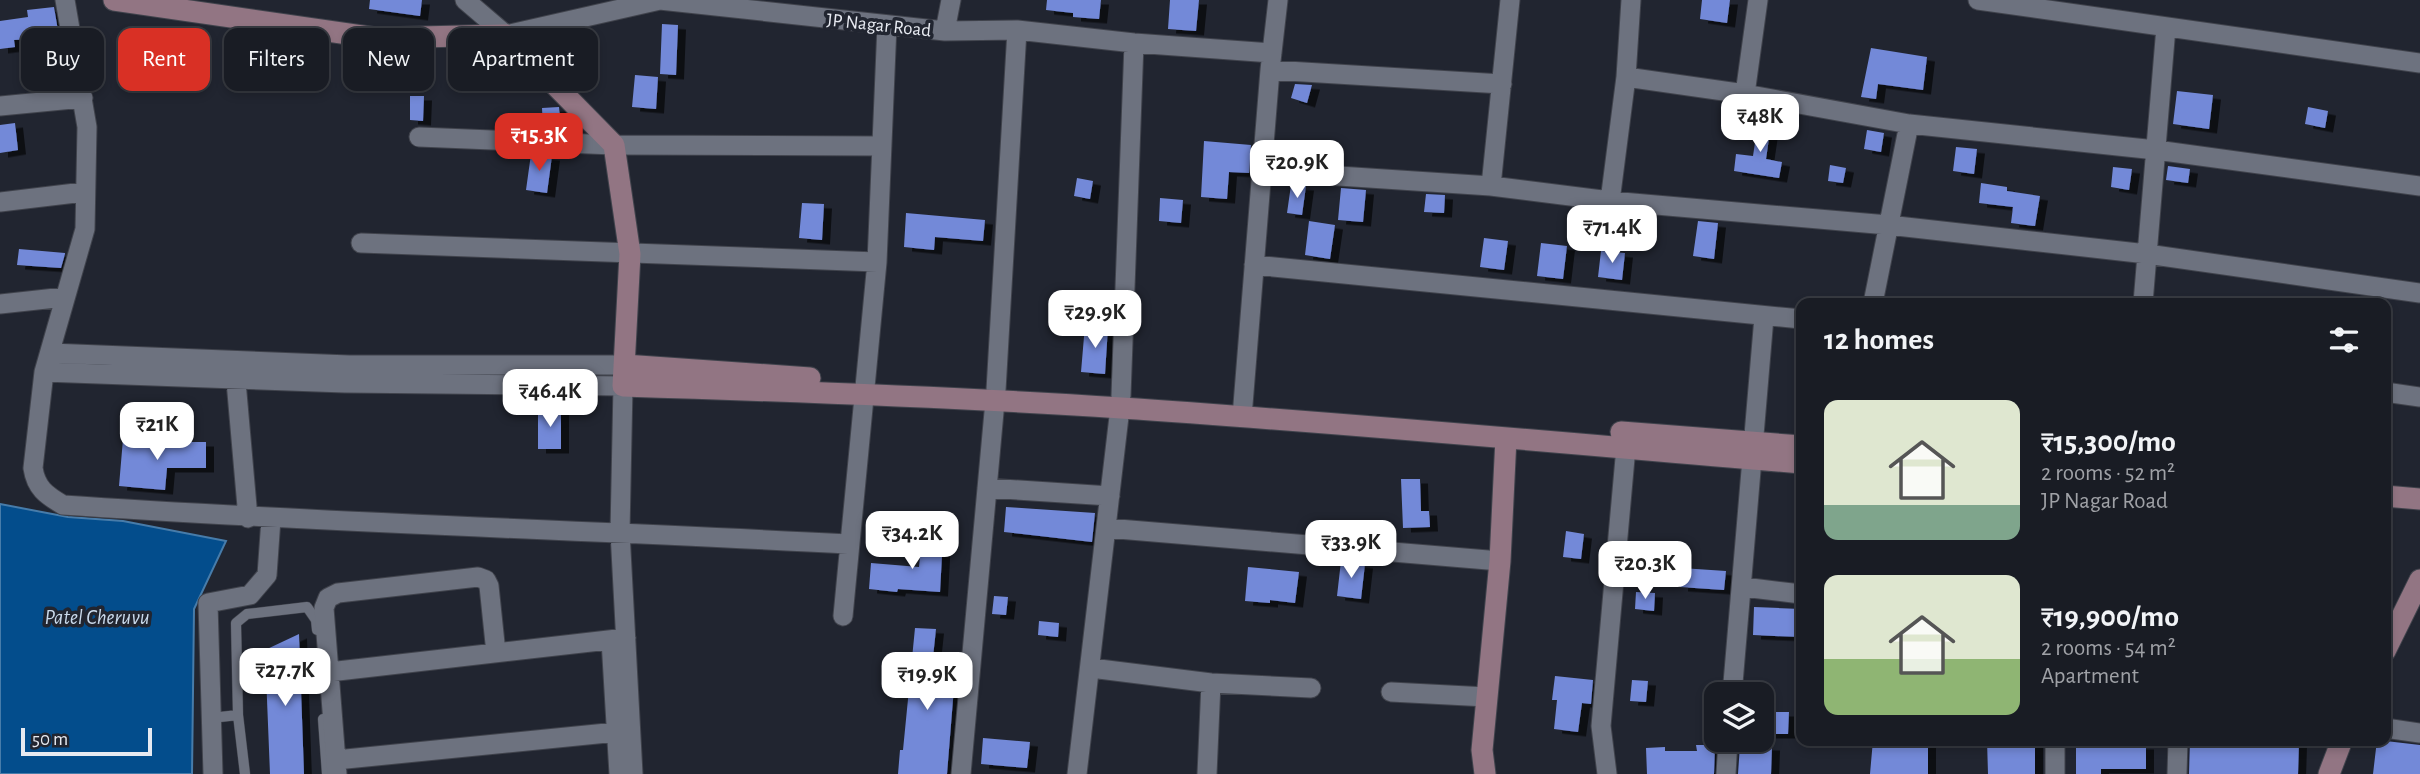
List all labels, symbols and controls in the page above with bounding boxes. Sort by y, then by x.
street label: JP Nagar Road [826,11,932,40]
chip: Buy [21,28,104,91]
chip: Rent [118,28,210,91]
chip: Filters [224,28,329,91]
chip: New [343,28,434,91]
chip: Apartment [448,28,598,91]
pin: ₹48K [1719,94,1801,154]
text: ₹48K [1737,105,1783,128]
pin: ₹15.3K [482,114,596,173]
text: ₹15.3K [511,124,567,147]
pin: ₹20.9K [1240,140,1354,200]
text: ₹20.9K [1266,151,1328,174]
pin: ₹71.4K [1555,205,1669,265]
text: ₹71.4K [1583,216,1641,239]
pin: ₹29.9K [1038,290,1152,350]
text: ₹29.9K [1064,301,1126,324]
icon: filters [2325,321,2363,359]
text: 12 homes [1824,325,1934,355]
pin: ₹46.4K [493,370,607,429]
text: ₹46.4K [519,380,581,403]
pin: ₹21K [116,402,198,462]
text: ₹21K [136,413,178,436]
text: ₹15,300/mo [2041,427,2176,457]
icon: home [1880,428,1964,512]
text: 2 rooms · 52 m² [2041,462,2175,485]
text: JP Nagar Road [2041,490,2168,513]
pin: ₹34.2K [855,512,969,571]
pin: ₹33.9K [1294,520,1408,580]
text: ₹34.2K [882,522,942,545]
text: ₹33.9K [1321,531,1381,554]
pin: ₹20.3K [1588,542,1702,601]
text: ₹20.3K [1614,552,1676,575]
text: ₹19,900/mo [2041,602,2179,632]
icon: home [1880,603,1964,687]
water label: Patel Cheruvu [44,607,150,628]
text: 2 rooms · 54 m² [2041,637,2176,660]
pin: ₹27.7K [228,648,342,708]
pin: ₹19.9K [870,652,984,712]
text: ₹27.7K [255,659,315,682]
text: ₹19.9K [898,663,956,686]
text: Apartment [2041,665,2139,688]
map controls [1704,682,1774,752]
button: layers [1704,682,1774,752]
scale bar [21,725,152,757]
text: 50 m [32,730,68,749]

